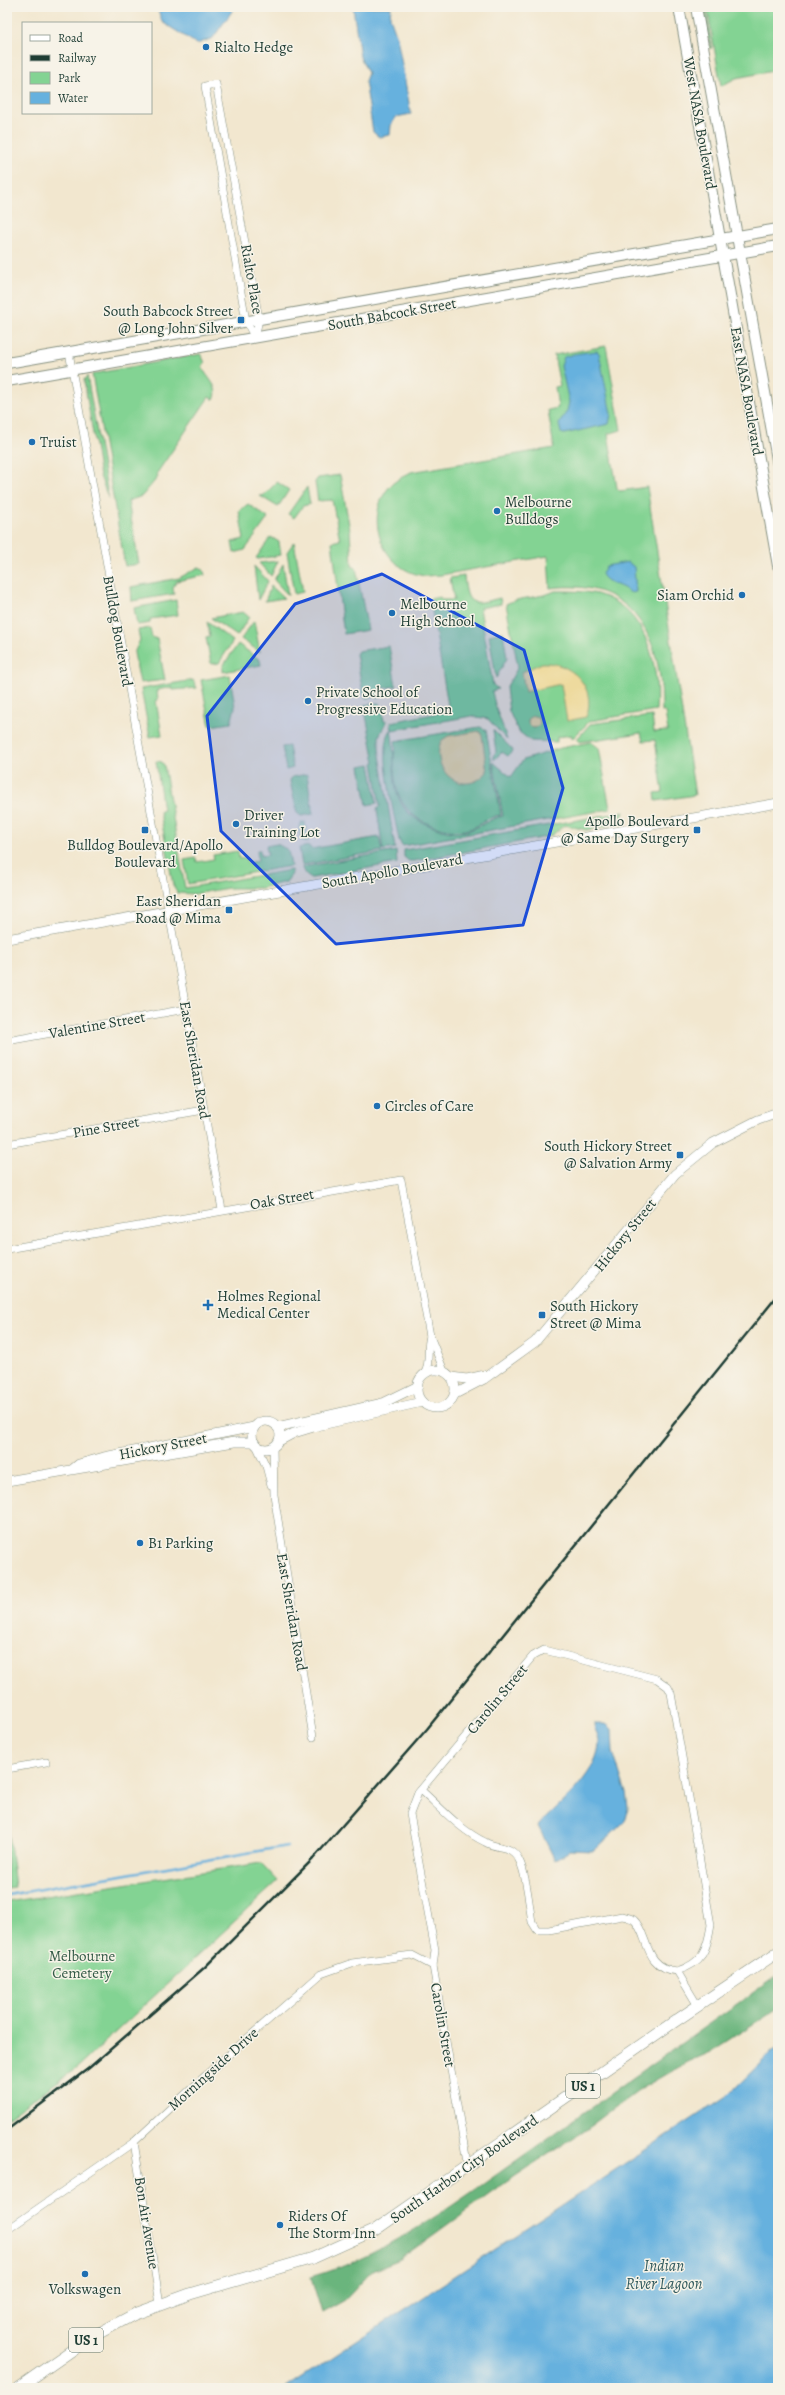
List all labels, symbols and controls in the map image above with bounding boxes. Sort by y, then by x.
legend [22,22,152,114]
text: Road [58,30,84,46]
place label: Rialto Hedge [214,37,294,57]
marker: Rialto Hedge [201,42,211,52]
text: Railway [58,50,97,66]
street label: West NASA Boulevard [678,54,722,192]
text: Park [58,70,81,86]
text: Water [57,90,88,106]
street label: Rialto Place [236,242,268,316]
street label: South Babcock Street [326,293,458,335]
place label: South Babcock Street @ Long John Silver [103,301,233,338]
marker: South Babcock Street @ Long John Silver [236,315,246,325]
street label: East NASA Boulevard [726,325,768,458]
place label: Truist [40,432,77,452]
marker: Truist [27,437,37,447]
place label: Melbourne Bulldogs [505,492,572,529]
marker: Melbourne Bulldogs [492,506,502,516]
street label: Bulldog Boulevard [98,574,138,689]
place label: Siam Orchid [657,585,735,605]
marker: Siam Orchid [737,590,747,600]
place label: Melbourne High School [400,594,475,631]
marker: Melbourne High School [387,608,397,618]
place label: Private School of Progressive Education [316,682,452,719]
marker: Private School of Progressive Education [303,696,313,706]
place label: Driver Training Lot [244,805,320,842]
place label: Apollo Boulevard @ Same Day Surgery [561,811,690,848]
marker: Driver Training Lot [231,819,241,829]
marker: Bulldog Boulevard/Apollo Boulevard [140,825,150,835]
marker: Apollo Boulevard @ Same Day Surgery [692,825,702,835]
place label: Bulldog Boulevard/Apollo Boulevard [67,835,223,872]
street label: South Apollo Boulevard [320,849,465,893]
place label: East Sheridan Road @ Mima [135,891,221,928]
marker: East Sheridan Road @ Mima [224,905,234,915]
street label: East Sheridan Road [175,999,215,1121]
street label: Valentine Street [46,1007,147,1043]
place label: Circles of Care [385,1096,474,1116]
marker: Circles of Care [372,1101,382,1111]
street label: Pine Street [71,1111,141,1143]
place label: South Hickory Street @ Salvation Army [544,1136,672,1173]
marker: South Hickory Street @ Salvation Army [675,1150,685,1160]
street label: Oak Street [248,1184,316,1214]
street label: Hickory Street [589,1194,661,1276]
place label: Holmes Regional Medical Center [217,1286,321,1323]
place label: South Hickory Street @ Mima [550,1296,642,1333]
marker: Holmes Regional Medical Center [202,1299,214,1311]
marker: South Hickory Street @ Mima [537,1310,547,1320]
street label: Hickory Street [117,1428,209,1464]
place label: B1 Parking [148,1533,214,1553]
marker: B1 Parking [135,1538,145,1548]
street label: East Sheridan Road [272,1551,312,1673]
street label: Carolin Street [462,1660,532,1738]
park label: Melbourne Cemetery [49,1946,116,1983]
street label: Carolin Street [426,1981,460,2069]
street label: Morningside Drive [163,2023,263,2115]
road number: US 1 [566,2074,600,2098]
street label: South Harbor City Boulevard [386,2110,543,2228]
street label: Bon Air Avenue [130,2175,164,2271]
place label: Riders Of The Storm Inn [288,2206,376,2243]
marker: Riders Of The Storm Inn [275,2220,285,2230]
water label: Indian River Lagoon [625,2255,703,2295]
marker: Volkswagen [80,2269,90,2279]
place label: Volkswagen [48,2279,121,2299]
road number: US 1 [69,2328,103,2352]

